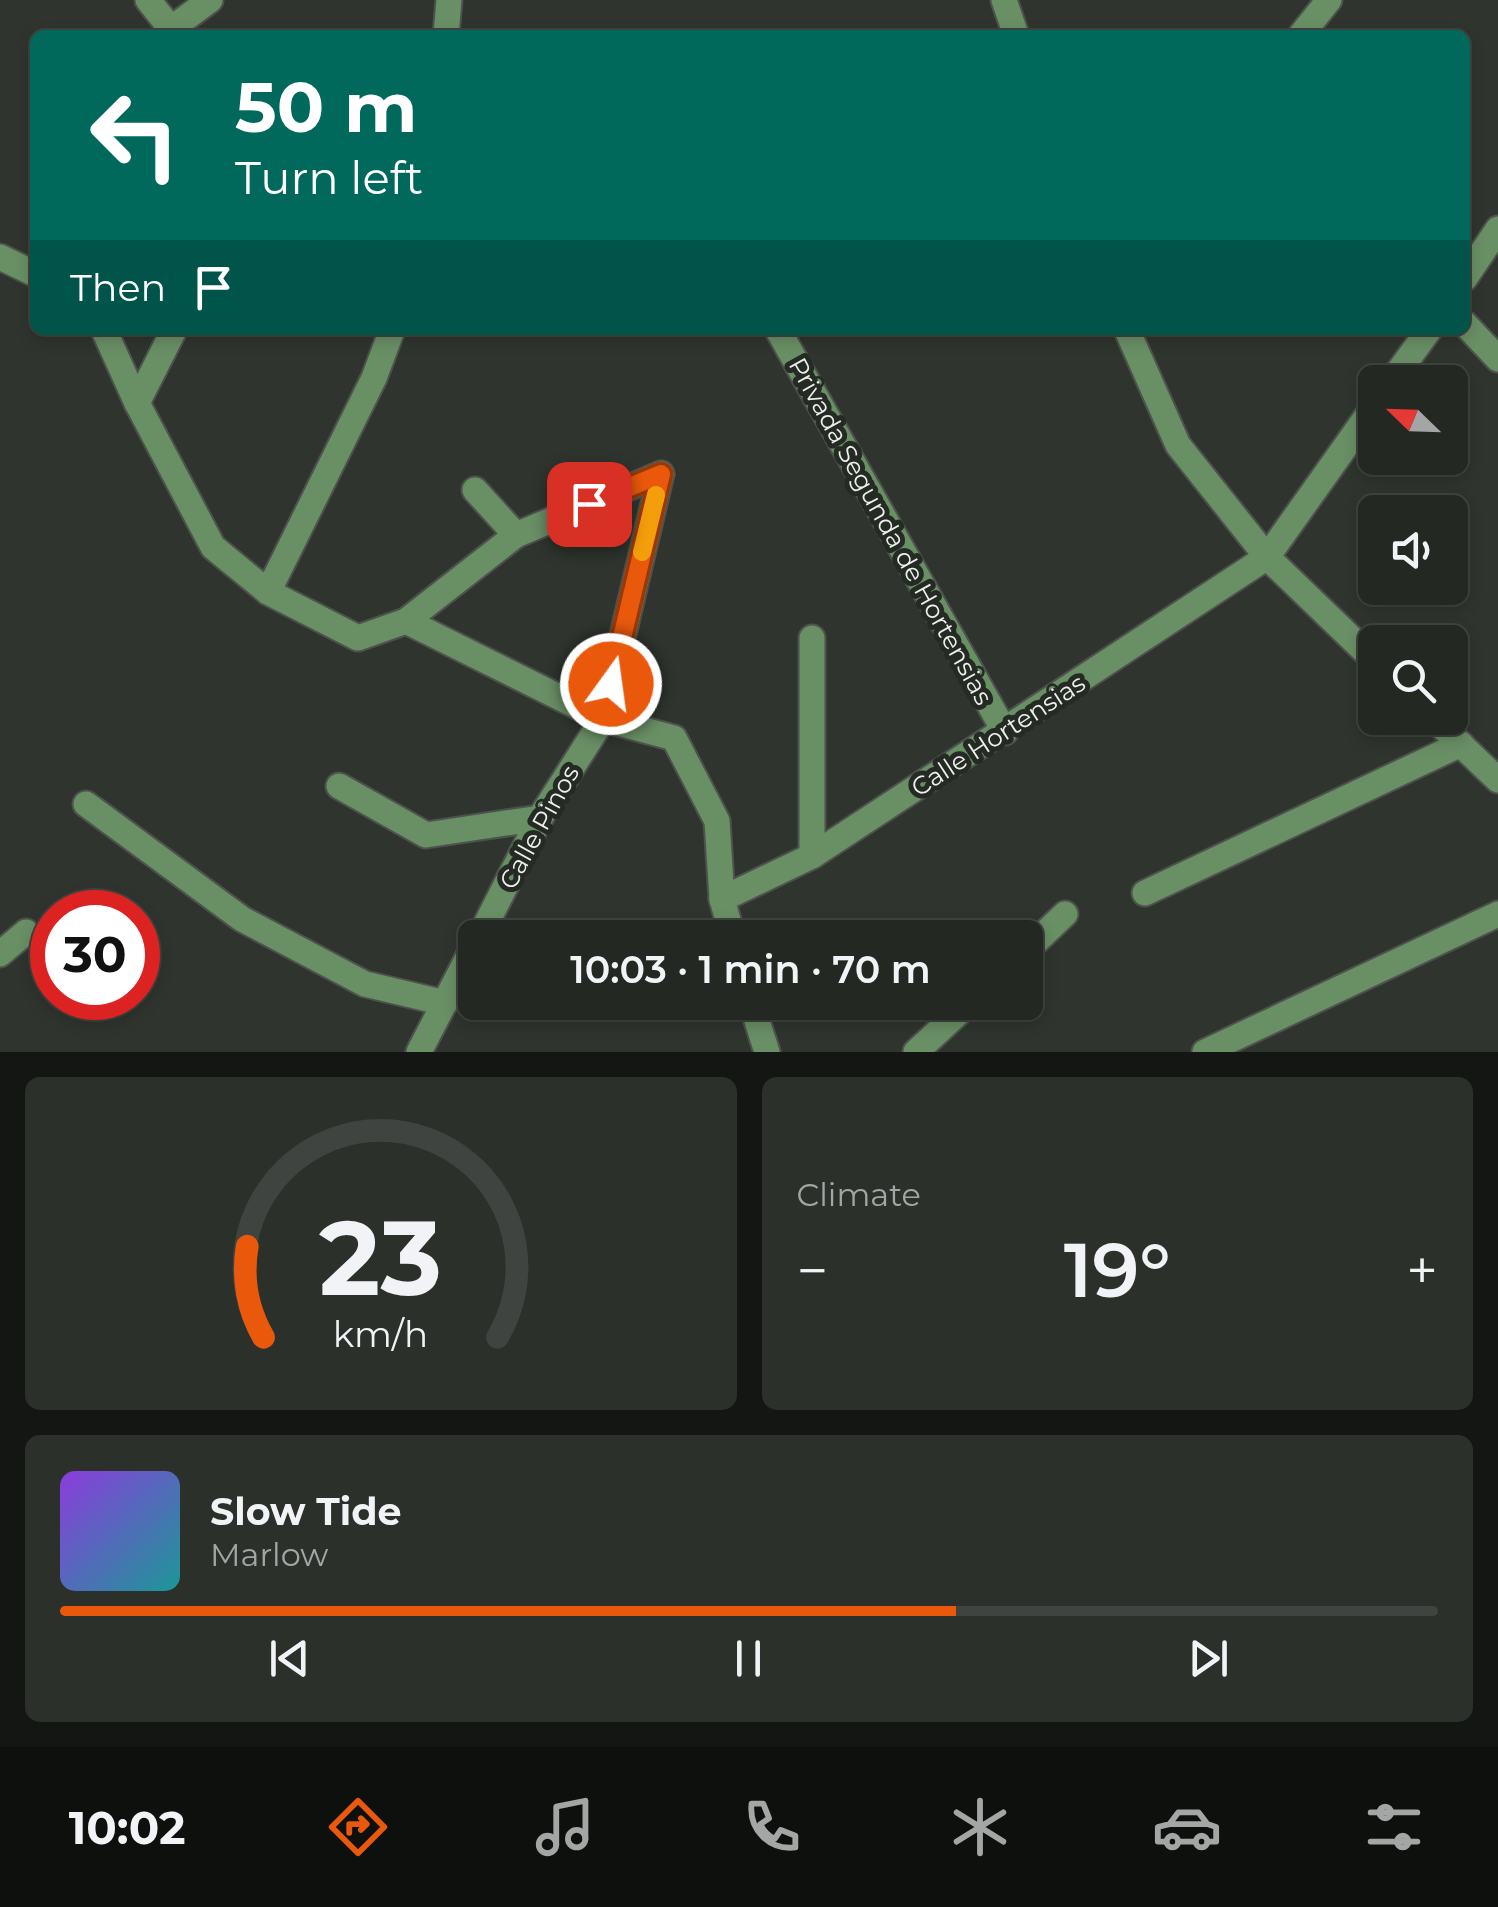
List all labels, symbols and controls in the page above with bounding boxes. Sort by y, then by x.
text: 50 m [235,64,417,150]
icon: left [70,70,200,200]
text: Turn left [235,150,423,205]
icon: arrive [186,260,241,315]
text: Then [70,264,166,311]
street label: Privada Segunda de Hortensias [783,352,999,710]
north arrow [1358,365,1468,475]
map controls [1358,365,1468,735]
pin [547,462,632,547]
icon: arrive [562,477,617,532]
button: sound [1358,495,1468,605]
button: search [1358,625,1468,735]
position arrow [559,632,663,736]
street label: Calle Hortensias [905,668,1091,802]
street label: Calle Pinos [493,760,585,894]
speed limit sign: 30 [30,890,160,1020]
text: 10:03 · 1 min · 70 m [570,946,931,993]
text: Climate [797,1175,921,1214]
text: 23 [319,1194,442,1321]
text: 19° [1064,1224,1171,1316]
text: − [797,1237,828,1304]
text: + [1406,1237,1438,1304]
text: km/h [333,1312,428,1356]
text: Slow Tide [210,1488,402,1535]
text: Marlow [210,1535,328,1574]
icon: previous [262,1631,317,1686]
icon: pause [721,1631,776,1686]
icon: next [1181,1631,1236,1686]
icon: directions [323,1792,393,1862]
icon: music [530,1792,600,1862]
icon: phone [737,1792,807,1862]
icon: climate [945,1792,1015,1862]
icon: car [1152,1792,1222,1862]
icon: filters [1359,1792,1429,1862]
text: 10:02 [69,1800,186,1855]

